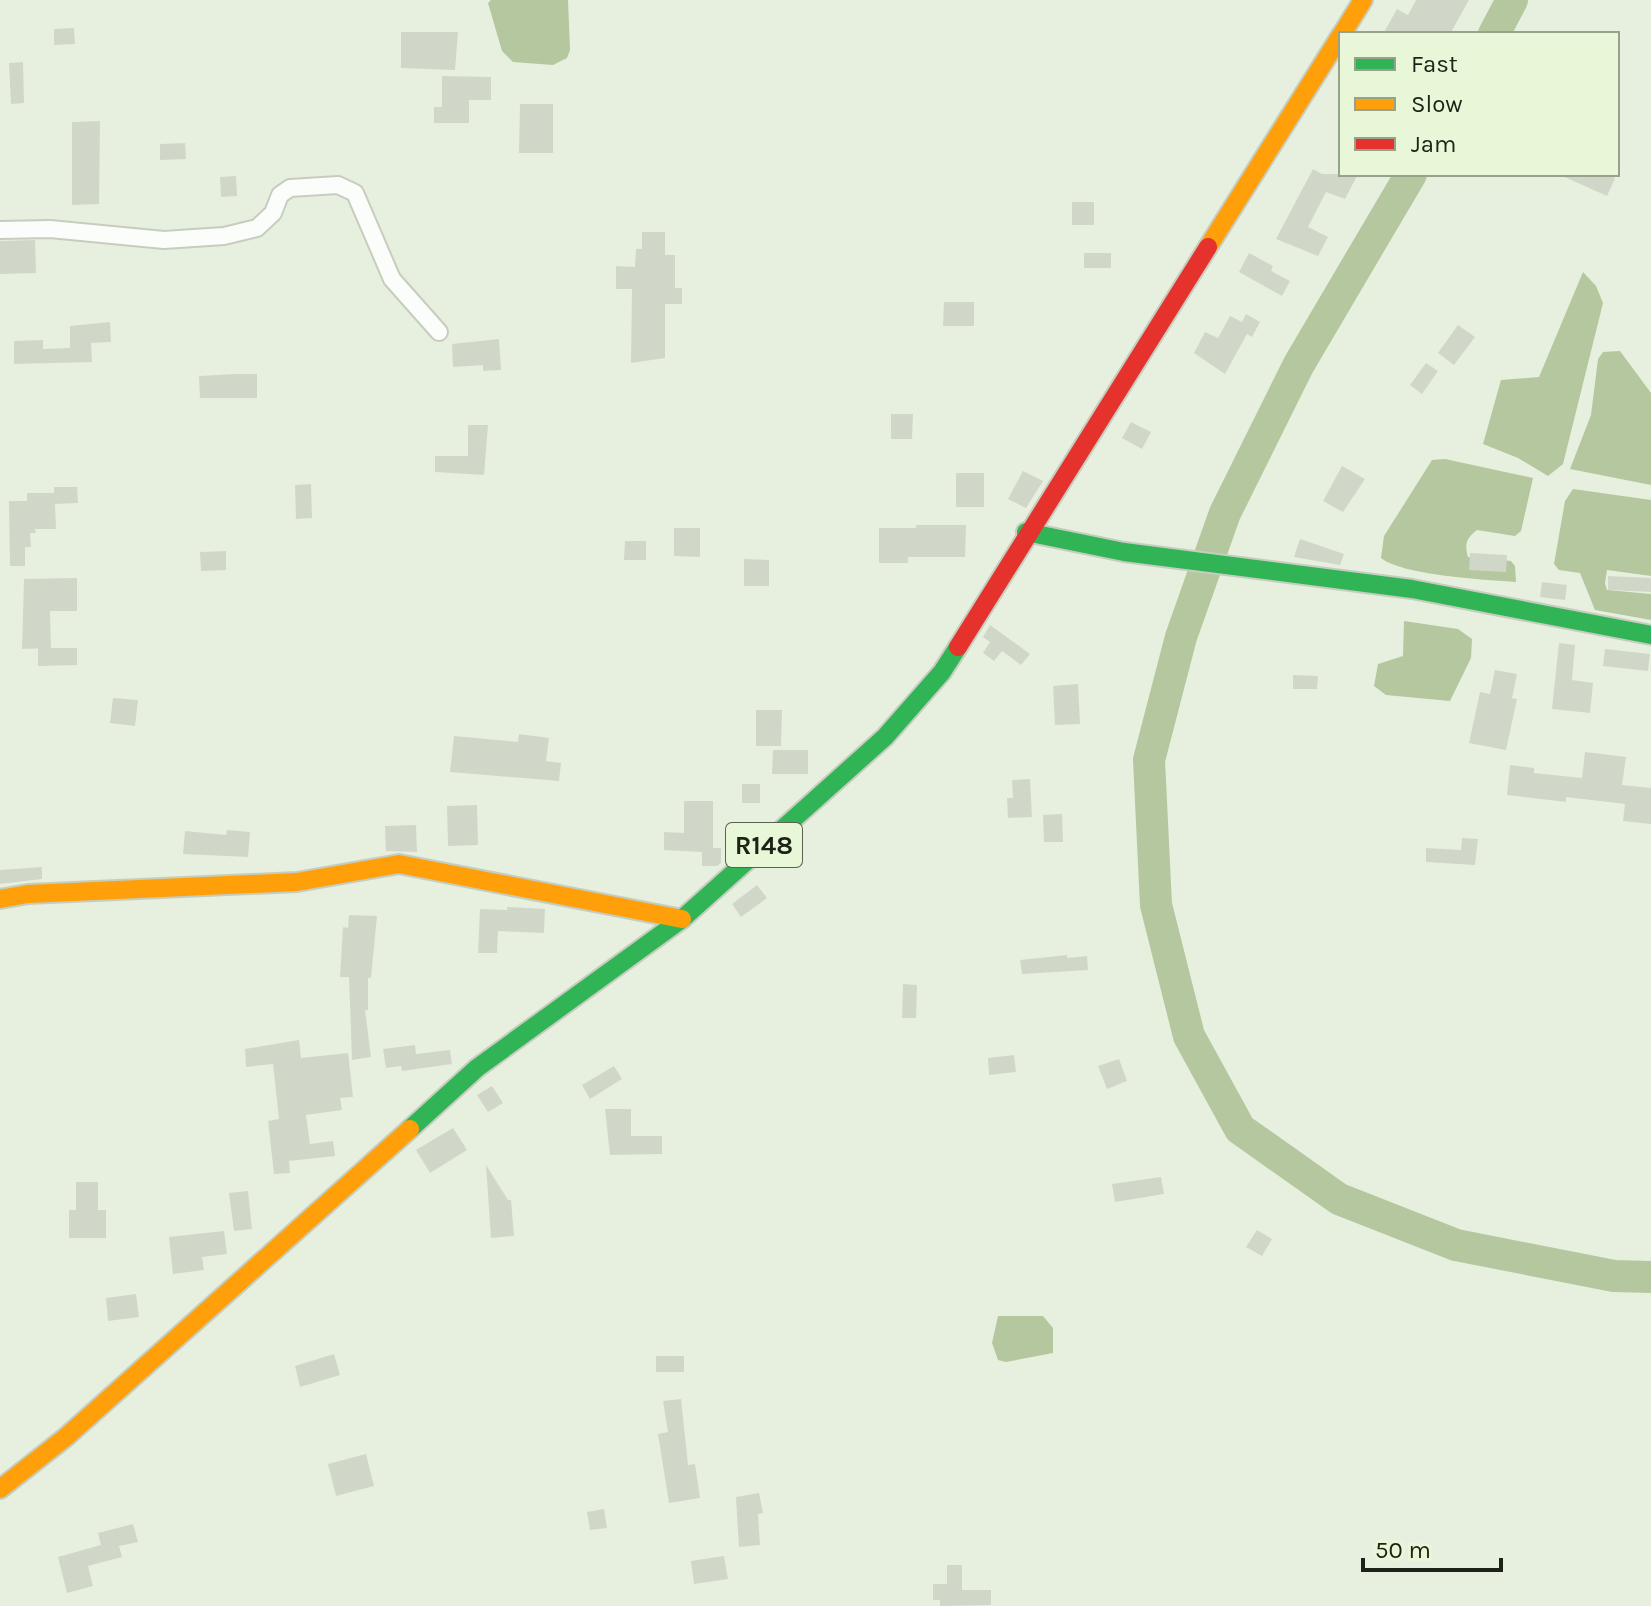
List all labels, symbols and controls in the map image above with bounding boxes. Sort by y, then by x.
legend [1339,32,1619,176]
text: Fast [1411,50,1458,78]
text: Slow [1411,90,1463,118]
text: Jam [1411,130,1456,158]
road number: R148 [726,823,802,867]
scale bar [1363,1522,1501,1572]
text: 50 m [1375,1536,1431,1564]

